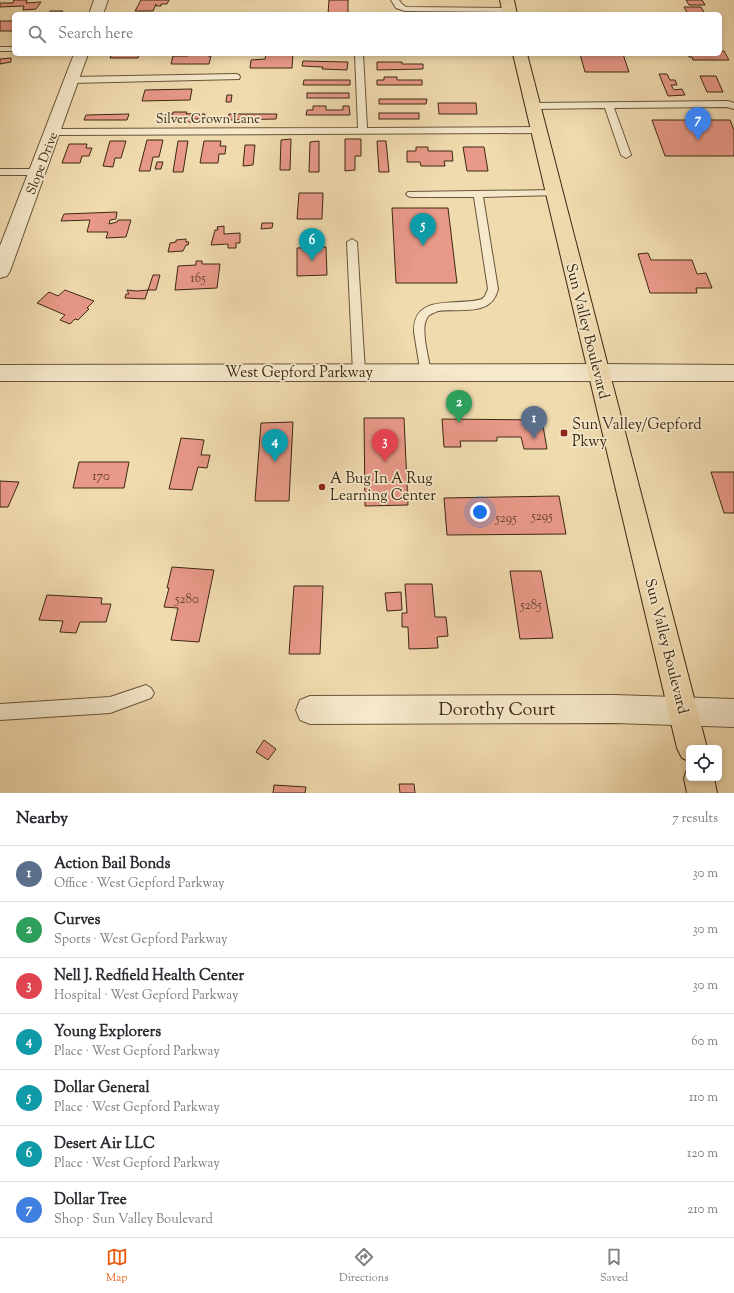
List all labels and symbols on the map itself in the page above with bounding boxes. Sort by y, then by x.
pin: 7 [685,107,711,140]
street label: Silver Crown Lane [156,111,260,129]
street label: Slope Drive [23,130,63,198]
pin: 5 [410,213,436,246]
pin: 6 [299,228,325,261]
street label: Sun Valley Boulevard [560,261,614,402]
house number: 165 [190,270,206,288]
street label: West Gepford Parkway [225,363,374,384]
pin: 2 [446,390,472,423]
pin: 1 [521,406,547,439]
place label: Sun Valley/Gepford Pkwy [572,415,702,453]
marker: Sun Valley/Gepford Pkwy [559,428,569,438]
pin: 4 [262,429,288,462]
pin: 3 [372,429,398,462]
house number: 170 [92,468,110,486]
place label: A Bug In A Rug Learning Center [330,469,436,507]
marker: A Bug In A Rug Learning Center [317,482,327,492]
your location [470,502,490,522]
house number: 5295 [530,508,553,526]
house number: 5295 [494,510,517,528]
street label: Sun Valley Boulevard [639,576,693,717]
house number: 5280 [174,591,199,609]
house number: 5285 [519,597,542,615]
street label: Dorothy Court [438,698,556,724]

